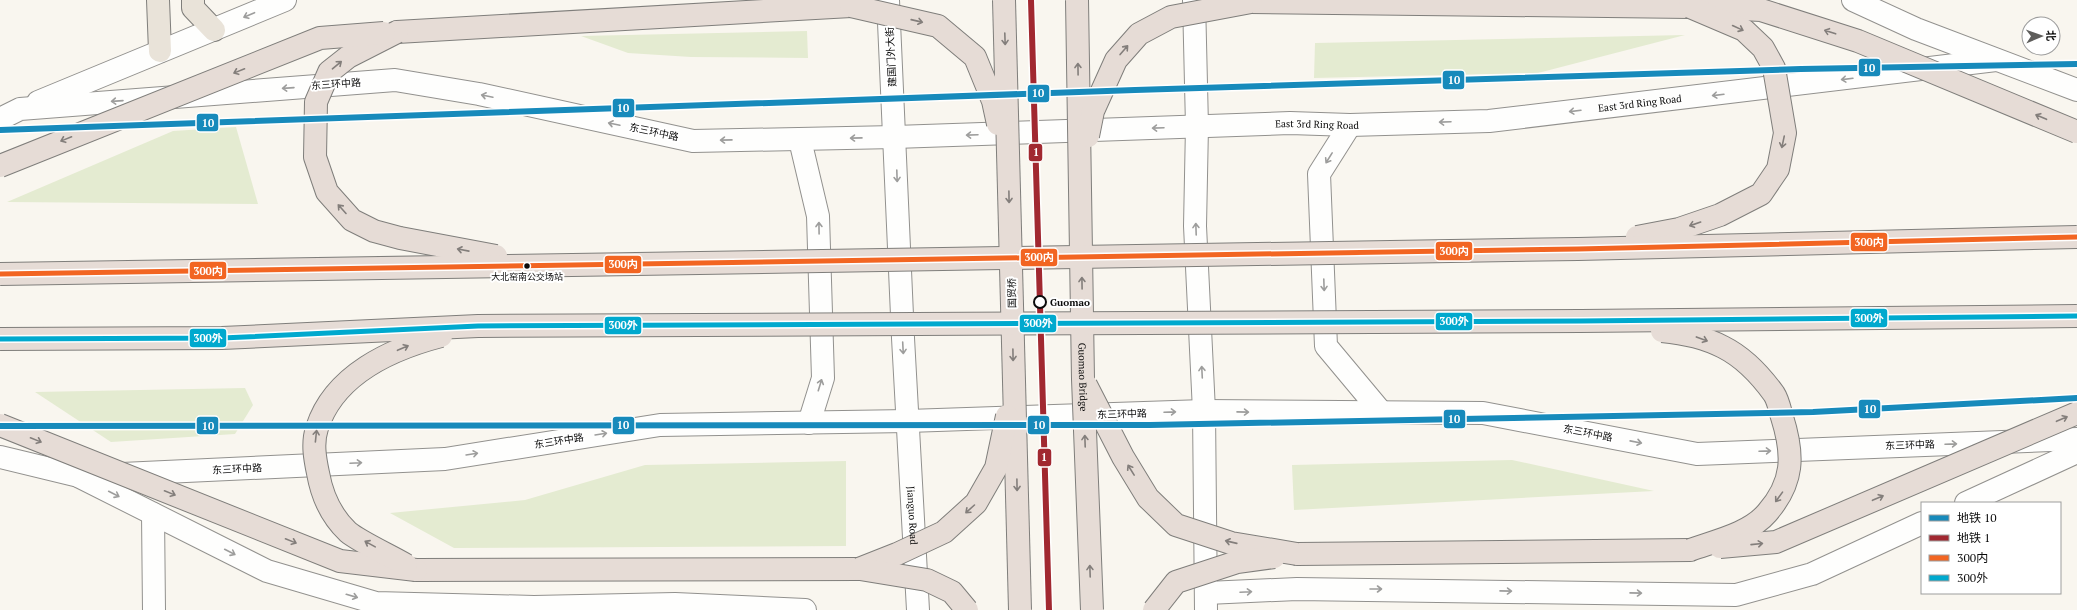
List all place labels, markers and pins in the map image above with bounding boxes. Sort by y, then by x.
marker: 大北窑南公交场站 [522,261,532,271]
place label: 大北窑南公交场站 [491,271,563,283]
marker: Guomao [1033,295,1047,309]
place label: Guomao [1050,296,1090,309]

